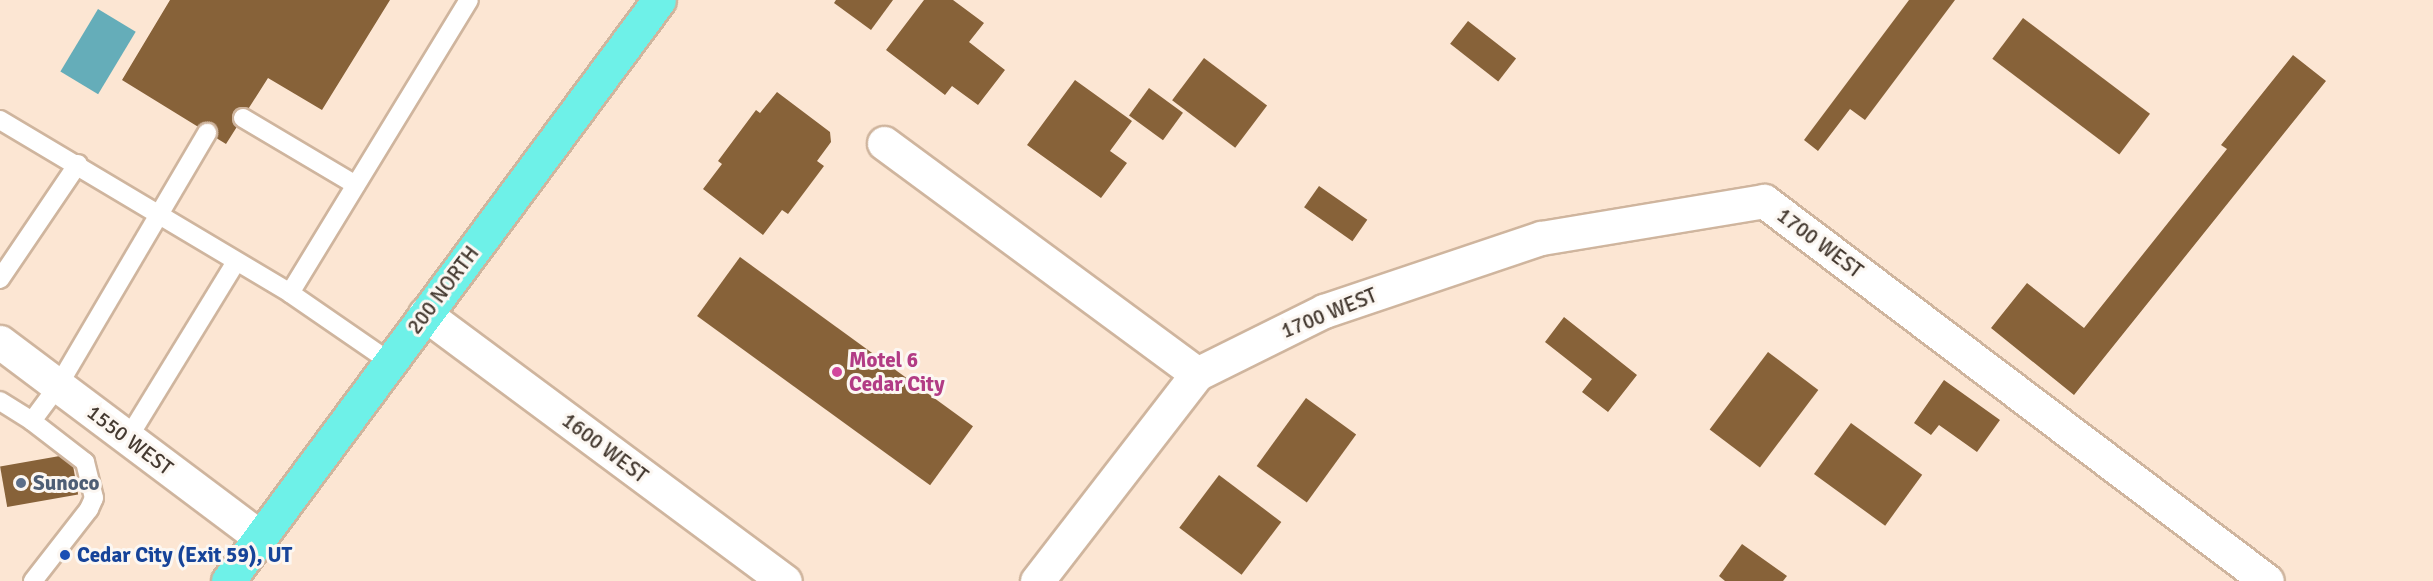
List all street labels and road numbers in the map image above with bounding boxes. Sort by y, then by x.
street label: 1700 WEST [1772,202,1868,284]
street label: 200 NORTH [402,241,484,339]
street label: 1700 WEST [1277,282,1381,344]
street label: 1550 WEST [82,399,178,481]
street label: 1600 WEST [557,407,653,489]

